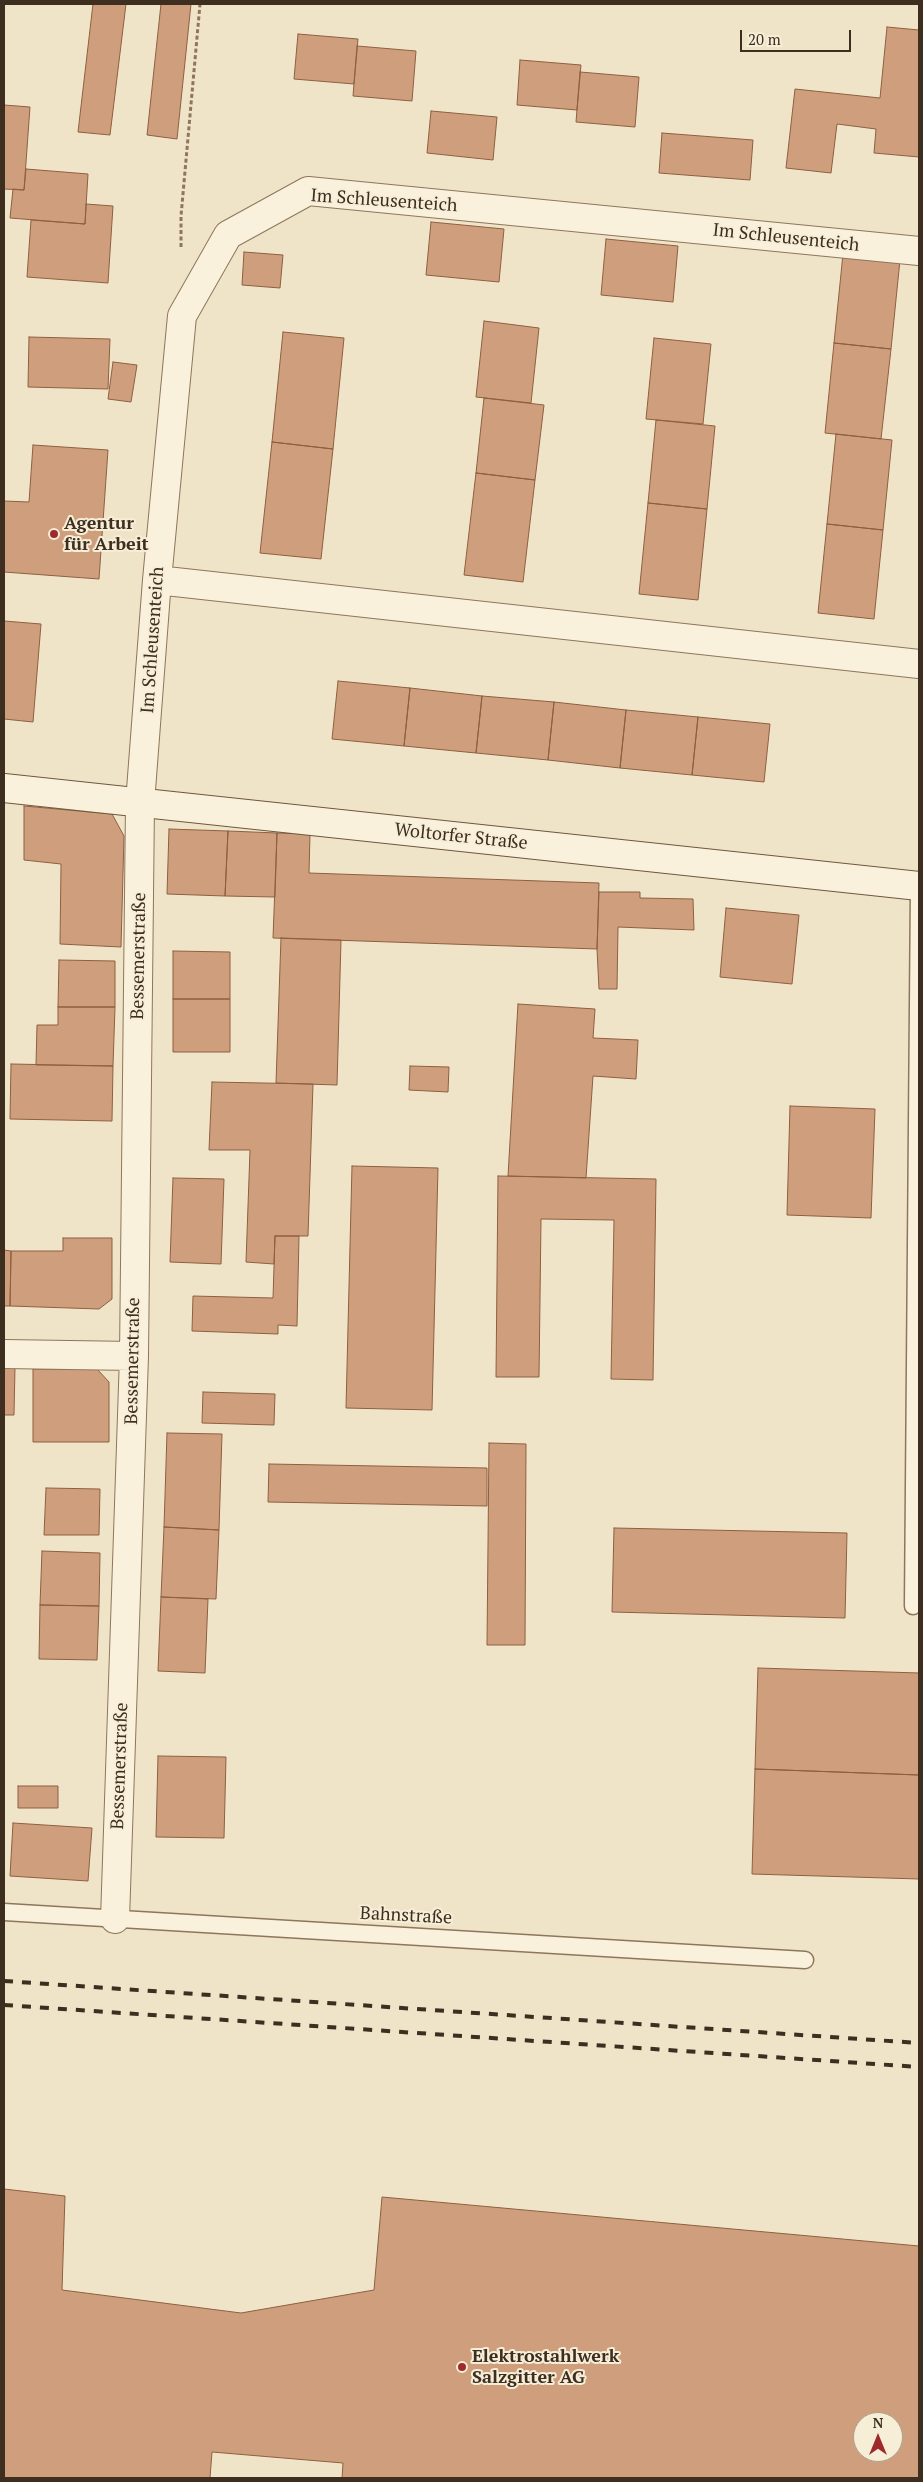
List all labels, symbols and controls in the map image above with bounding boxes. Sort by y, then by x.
scale bar [743,20,854,52]
text: 20 m [748,29,781,49]
street label: Im Schleusenteich [310,185,458,217]
street label: Im Schleusenteich [712,220,860,256]
place label: Agentur für Arbeit [64,513,149,556]
marker: Agentur für Arbeit [48,528,60,540]
street label: Im Schleusenteich [137,566,169,714]
street label: Woltorfer Straße [393,819,529,855]
street label: Bessemerstraße [127,892,151,1020]
street label: Bessemerstraße [121,1297,145,1425]
street label: Bessemerstraße [107,1702,133,1830]
street label: Bahnstraße [359,1903,453,1929]
place label: Elektrostahlwerk Salzgitter AG [472,2346,619,2388]
marker: Elektrostahlwerk Salzgitter AG [456,2361,468,2373]
north arrow [853,2412,903,2462]
text: N [873,2413,883,2432]

